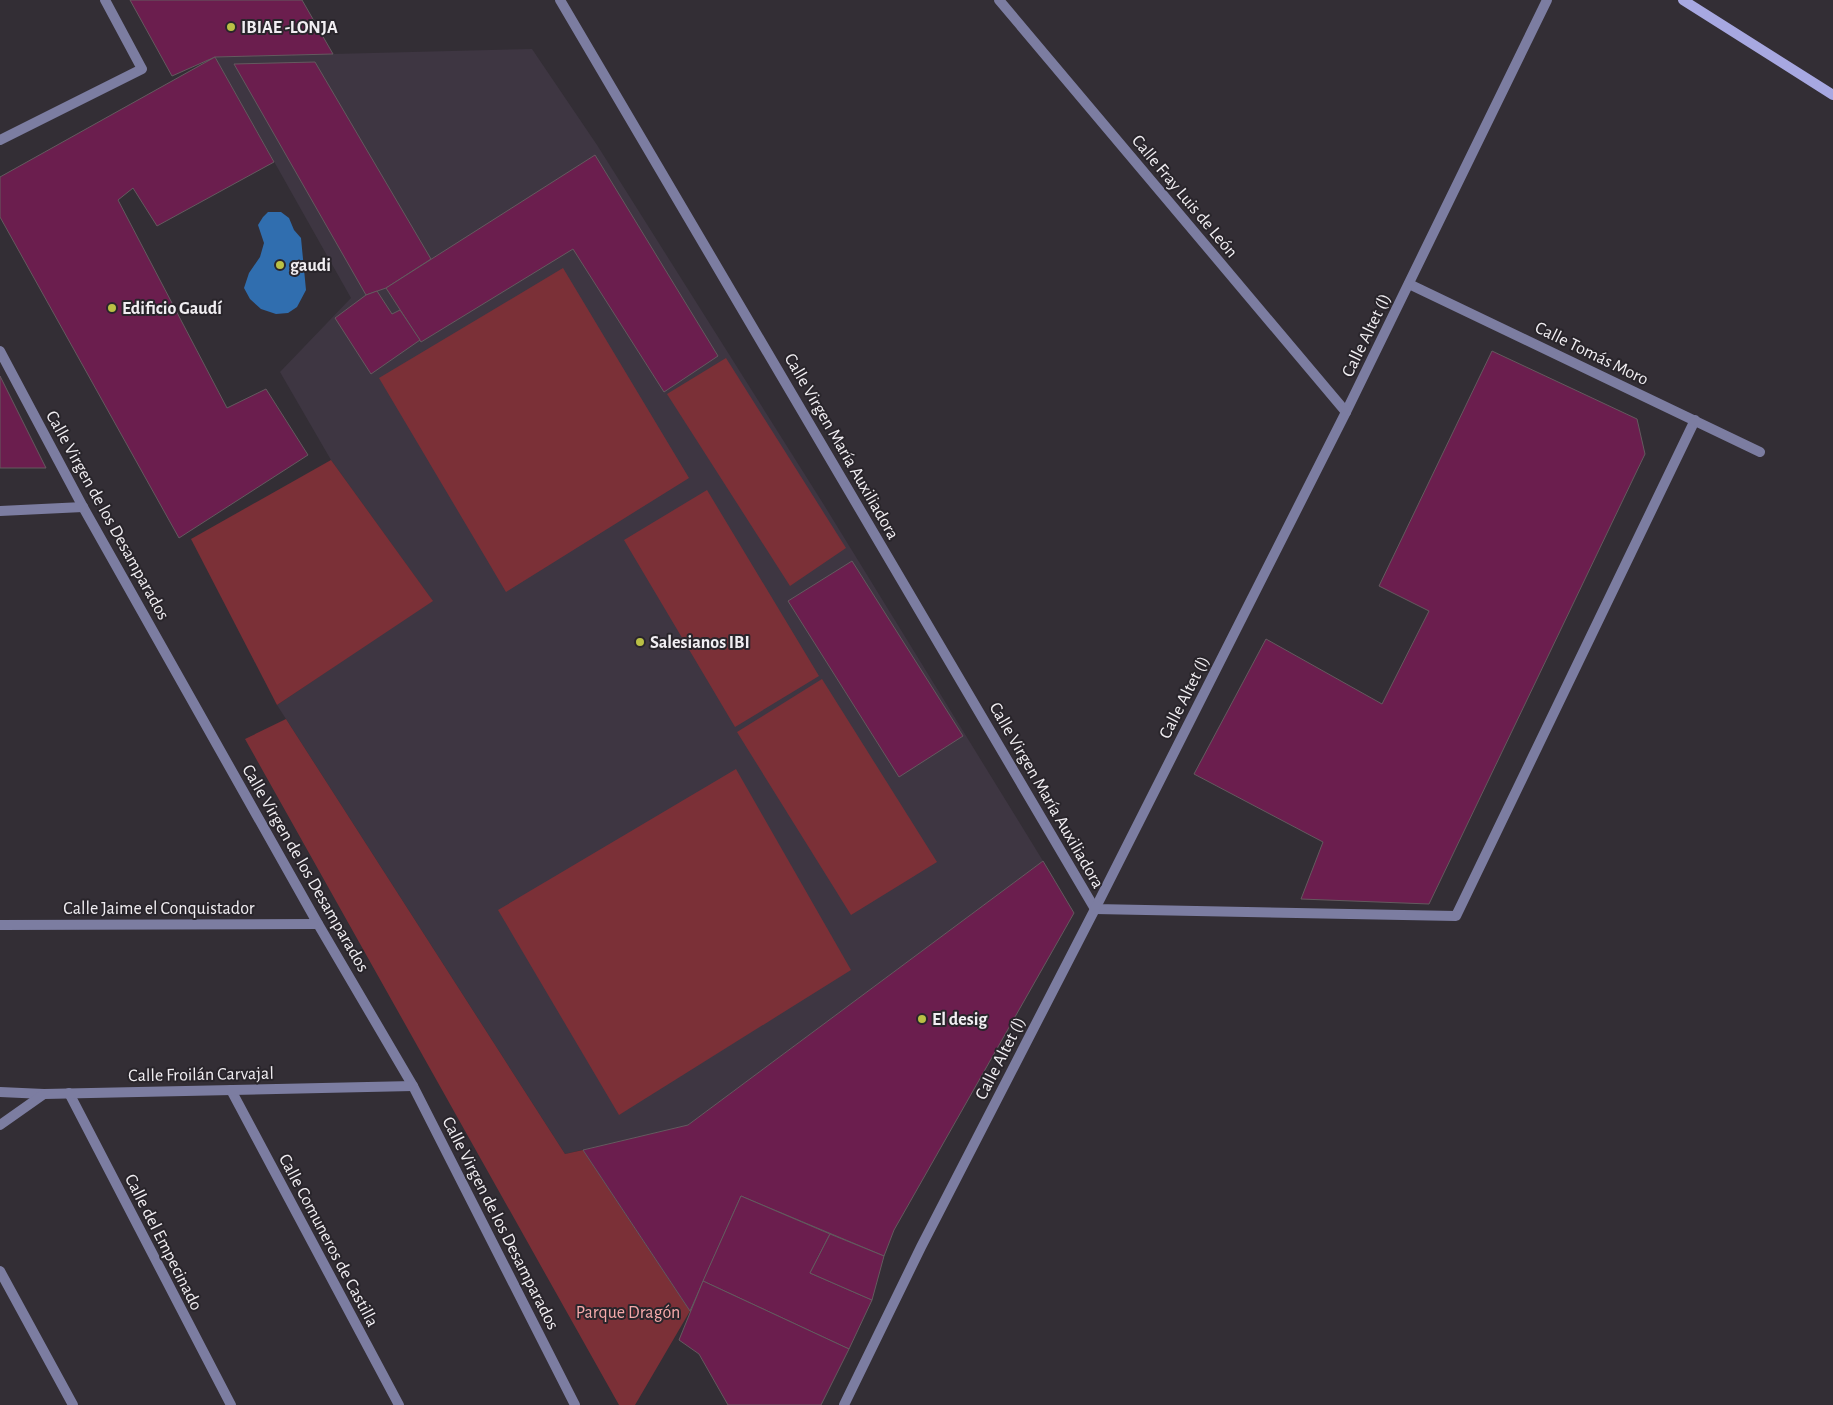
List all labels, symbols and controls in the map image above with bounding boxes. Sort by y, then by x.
place label: IBIAE -LONJA [241,19,338,37]
marker: IBIAE -LONJA [225,21,237,33]
street label: Calle Fray Luis de León [1128,132,1241,261]
place label: gaudi [290,257,331,275]
marker: gaudi [274,259,286,271]
street label: Calle Altet (l) [1339,291,1395,380]
place label: Edificio Gaudí [122,300,222,318]
marker: Edificio Gaudí [106,302,118,314]
street label: Calle Tomás Moro [1532,319,1651,389]
street label: Calle Virgen María Auxiliadora [780,350,902,543]
street label: Calle Virgen de los Desamparados [42,408,172,623]
place label: Salesianos IBI [650,634,750,652]
marker: Salesianos IBI [634,636,646,648]
street label: Calle Altet (l) [1156,653,1213,742]
street label: Calle Virgen María Auxiliadora [985,699,1107,892]
street label: Calle Virgen de los Desamparados [238,762,372,975]
street label: Calle Jaime el Conquistador [63,900,255,918]
place label: El desig [932,1011,988,1029]
marker: El desig [916,1013,928,1025]
street label: Calle Altet (l) [972,1014,1029,1103]
street label: Calle Froilán Carvajal [128,1065,274,1085]
street label: Calle Virgen de los Desamparados [438,1114,562,1333]
street label: Calle Comuneros de Castilla [275,1151,381,1330]
street label: Calle del Empecinado [121,1171,205,1314]
park label: Parque Dragón [576,1304,680,1322]

